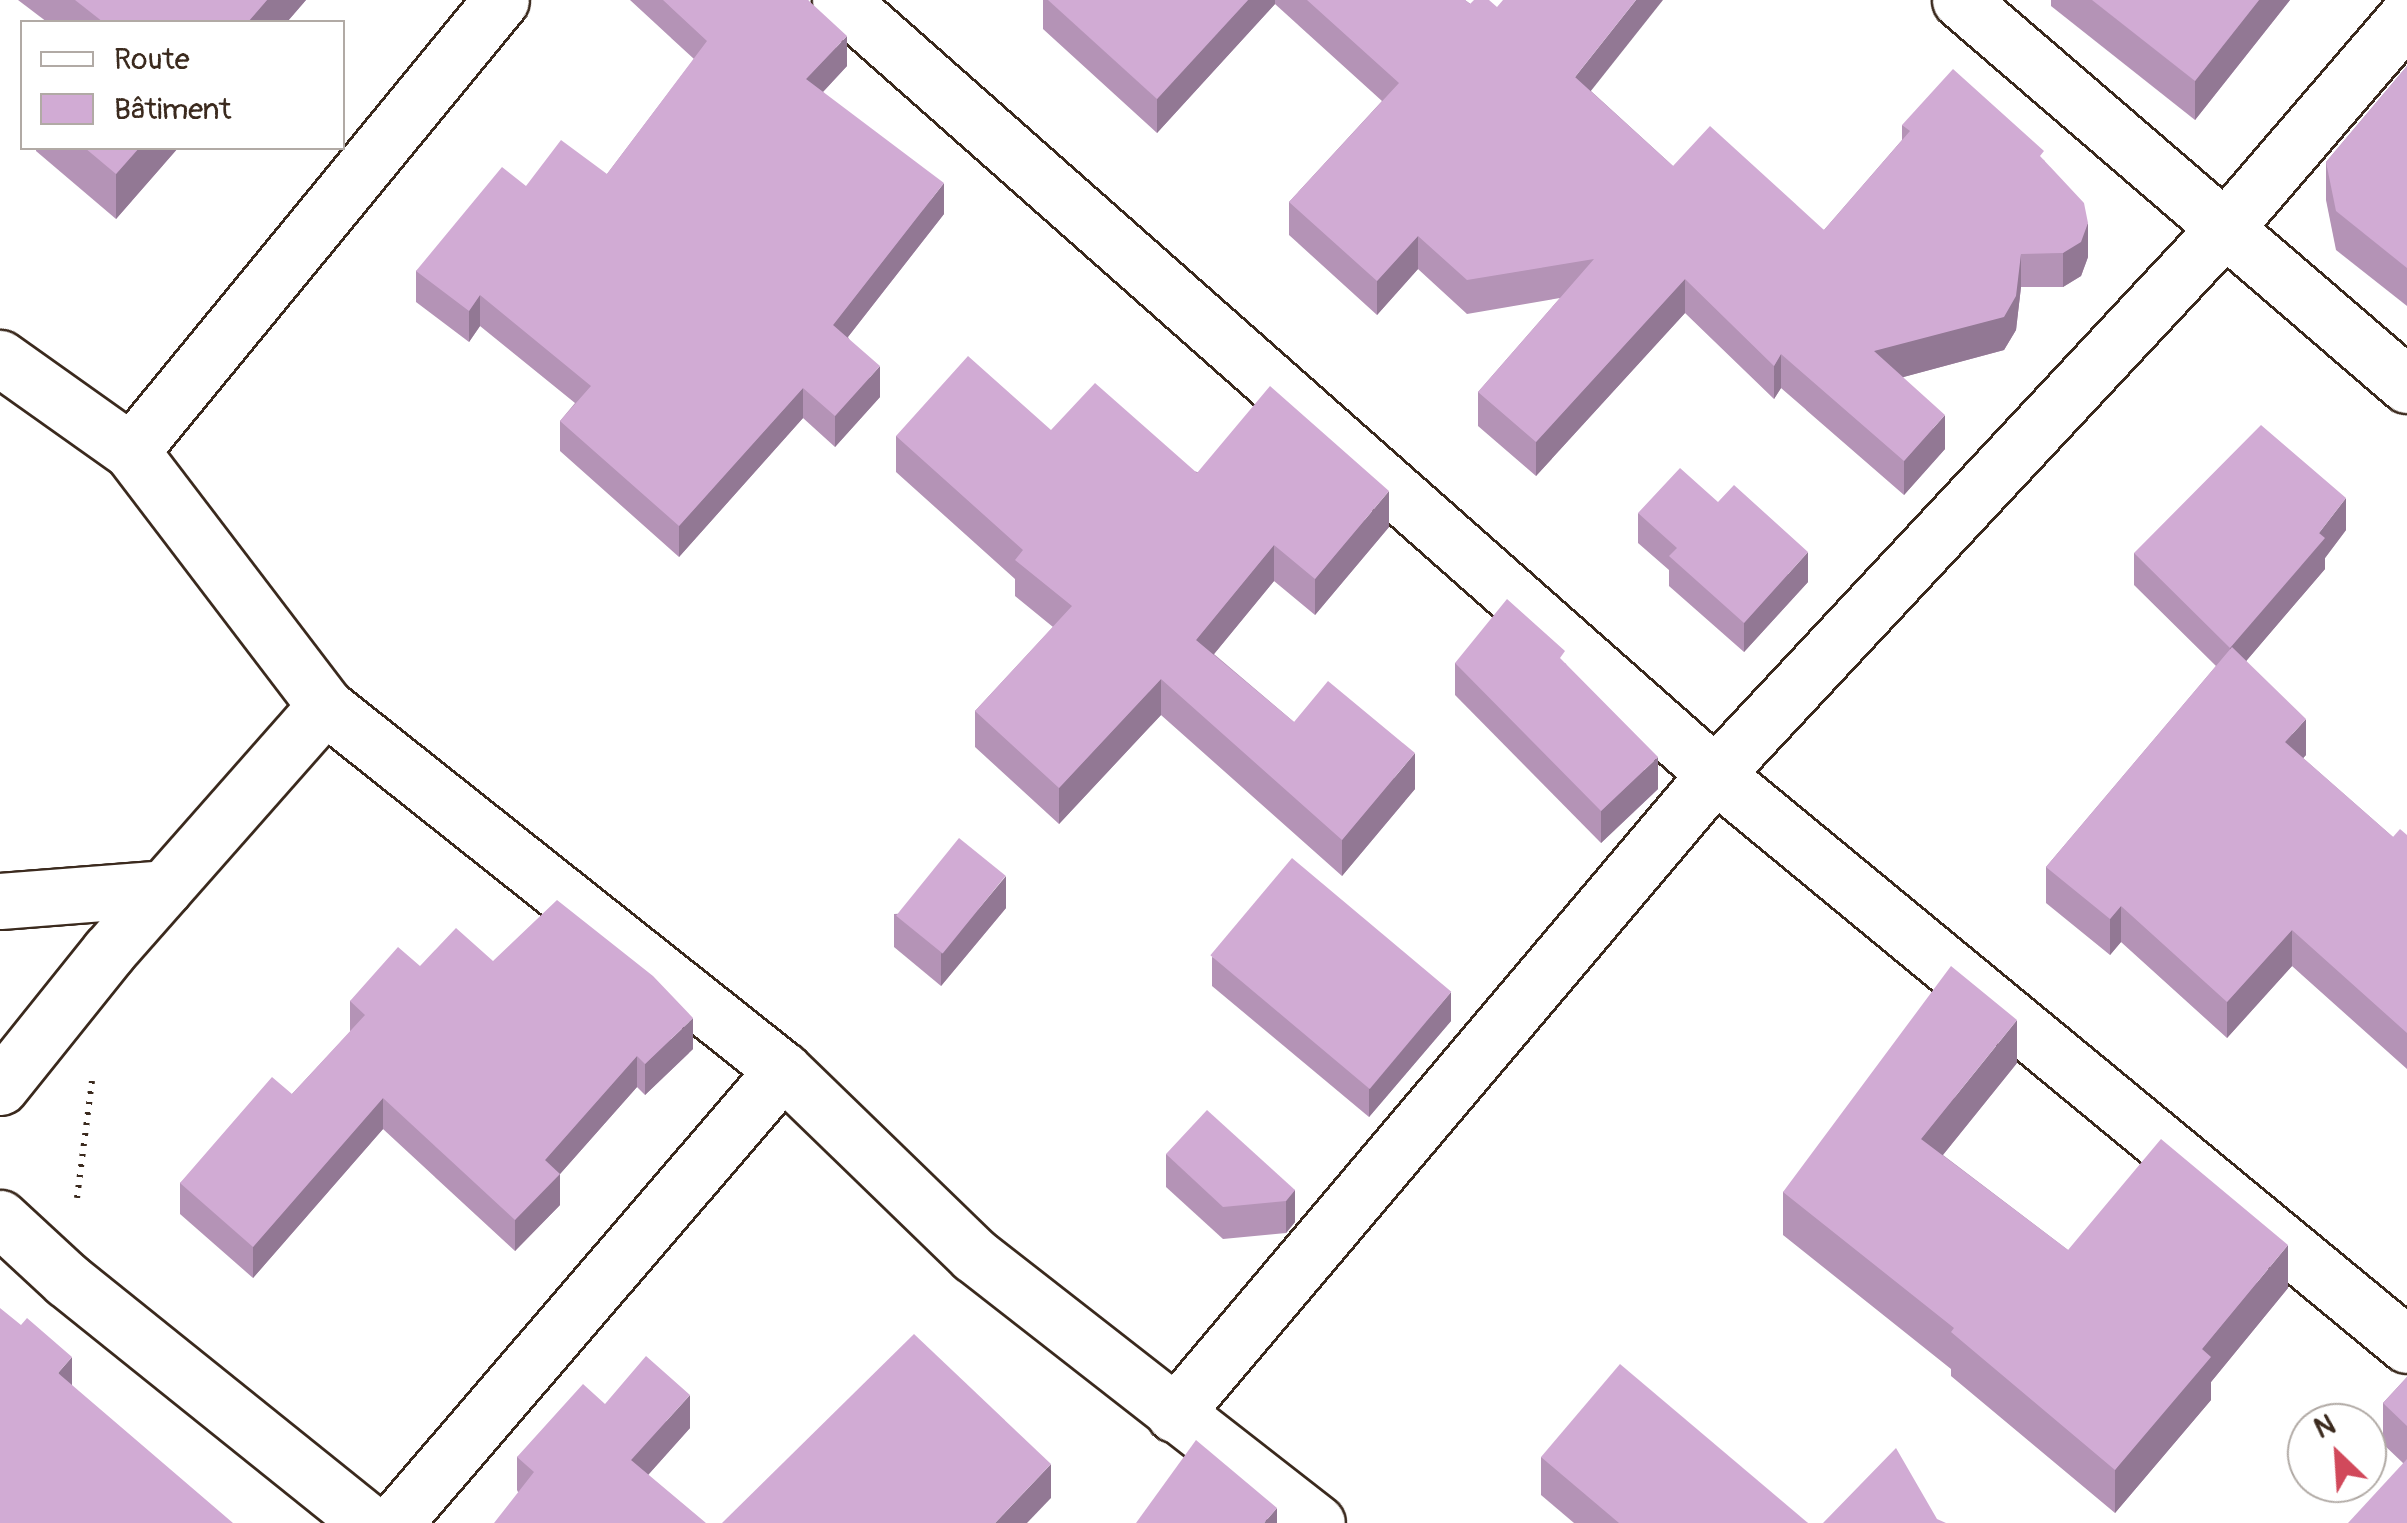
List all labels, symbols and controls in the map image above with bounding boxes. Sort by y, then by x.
legend [20,20,345,150]
text: Route [114,41,189,78]
text: Bâtiment [114,91,231,128]
north arrow [2287,1403,2387,1503]
text: N [2309,1407,2341,1447]

